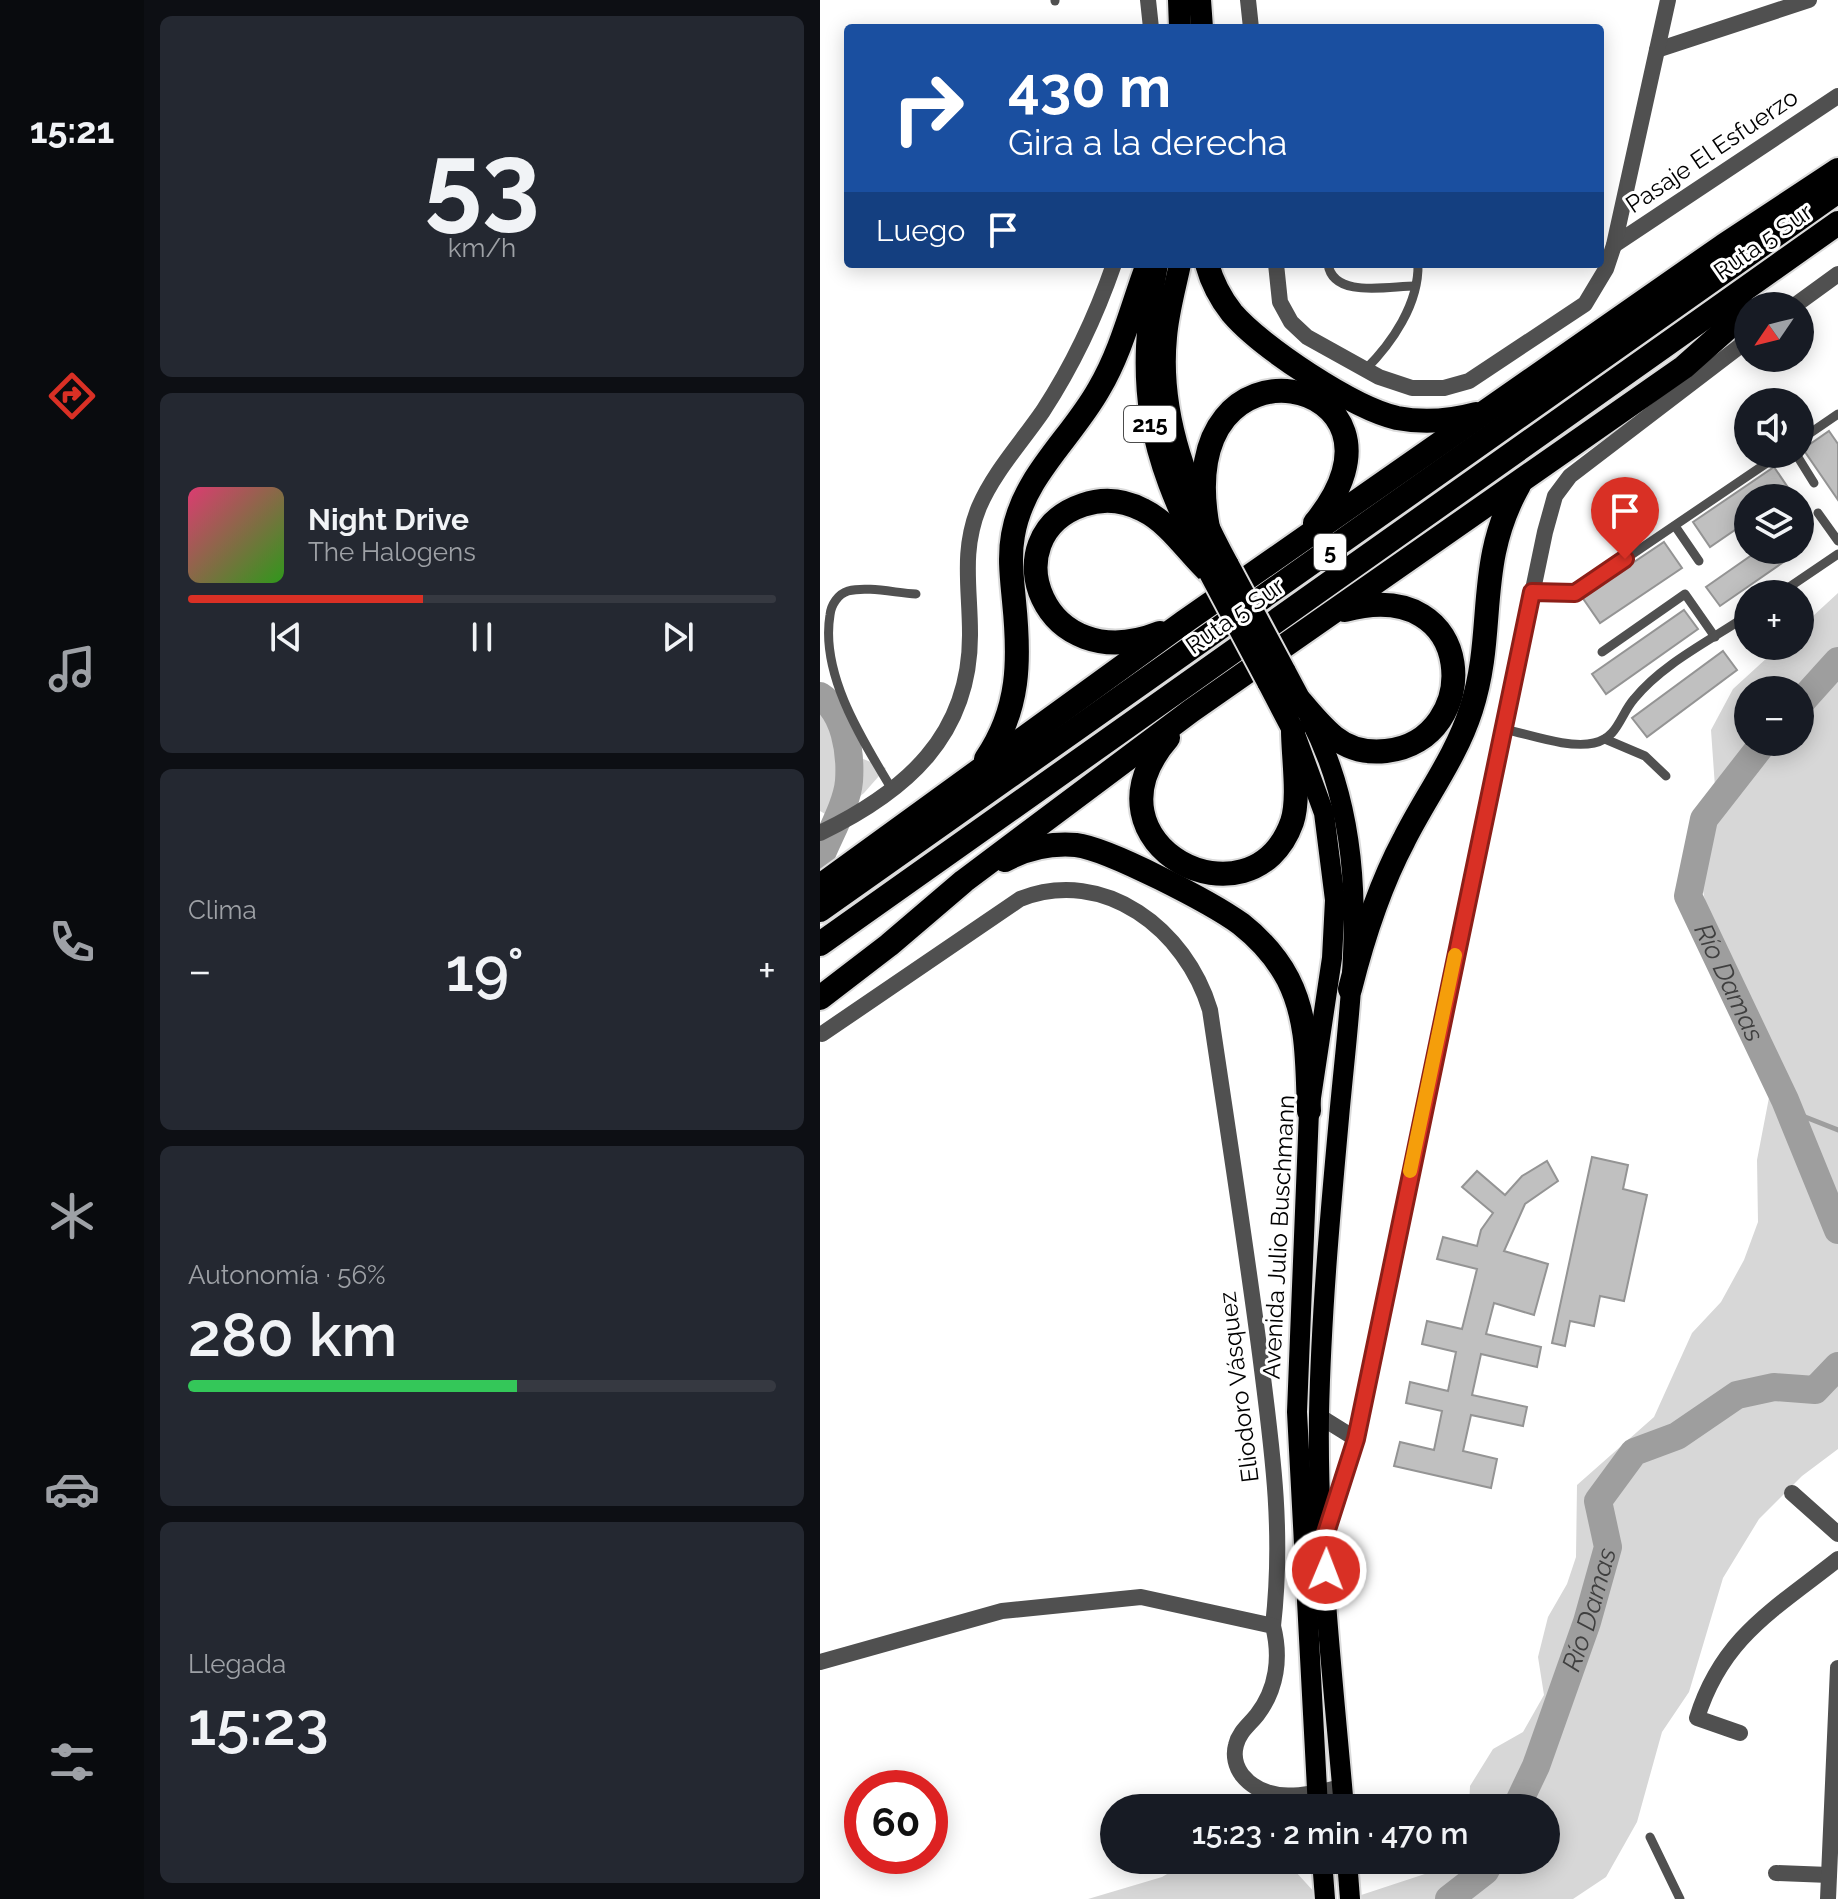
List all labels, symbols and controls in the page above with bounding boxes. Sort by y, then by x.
text: 430 m [1008,54,1171,120]
icon: right [876,56,980,160]
street label: Pasaje El Esfuerzo [1620,82,1803,219]
text: 15:21 [30,109,114,151]
text: 53 [424,120,540,242]
text: Gira a la derecha [1008,121,1287,163]
street label: Ruta 5 Sur [1708,197,1818,286]
icon: arrive [981,208,1025,252]
text: Luego [876,213,965,248]
text: km/h [448,233,516,263]
north arrow [1734,292,1814,372]
map controls [1734,292,1814,756]
icon: directions [44,368,100,424]
button: sound [1734,388,1814,468]
road number: 215 [1124,406,1176,442]
pin [1591,477,1659,559]
button: layers [1734,484,1814,564]
icon: arrive [1603,489,1647,533]
text: Night Drive [308,502,469,537]
road number: 5 [1314,534,1346,570]
text: The Halogens [308,537,476,567]
street label: Ruta 5 Sur [1180,571,1290,660]
button: + [1734,580,1814,660]
icon: previous [264,615,308,659]
icon: pause [460,615,504,659]
icon: next [656,615,700,659]
icon: music [44,641,100,697]
button: − [1734,676,1814,756]
text: Clima [188,895,257,925]
icon: phone [44,914,100,970]
water label: Río Damas [1688,919,1770,1046]
text: 19° [445,935,524,1005]
text: − [188,945,212,996]
text: + [758,945,776,996]
street label: Avenida Julio Buschmann [1257,1094,1300,1380]
icon: climate [44,1188,100,1244]
text: Autonomía · 56% [188,1260,386,1290]
street label: Eliodoro Vásquez [1212,1290,1265,1484]
text: 280 km [188,1300,397,1370]
icon: car [44,1461,100,1517]
position arrow [1284,1528,1368,1612]
water label: Río Damas [1556,1544,1622,1675]
text: Llegada [188,1649,286,1679]
text: 15:23 [188,1689,329,1759]
icon: filters [44,1734,100,1790]
speed limit sign: 60 [844,1770,948,1874]
text: 15:23 · 2 min · 470 m [1192,1816,1468,1851]

